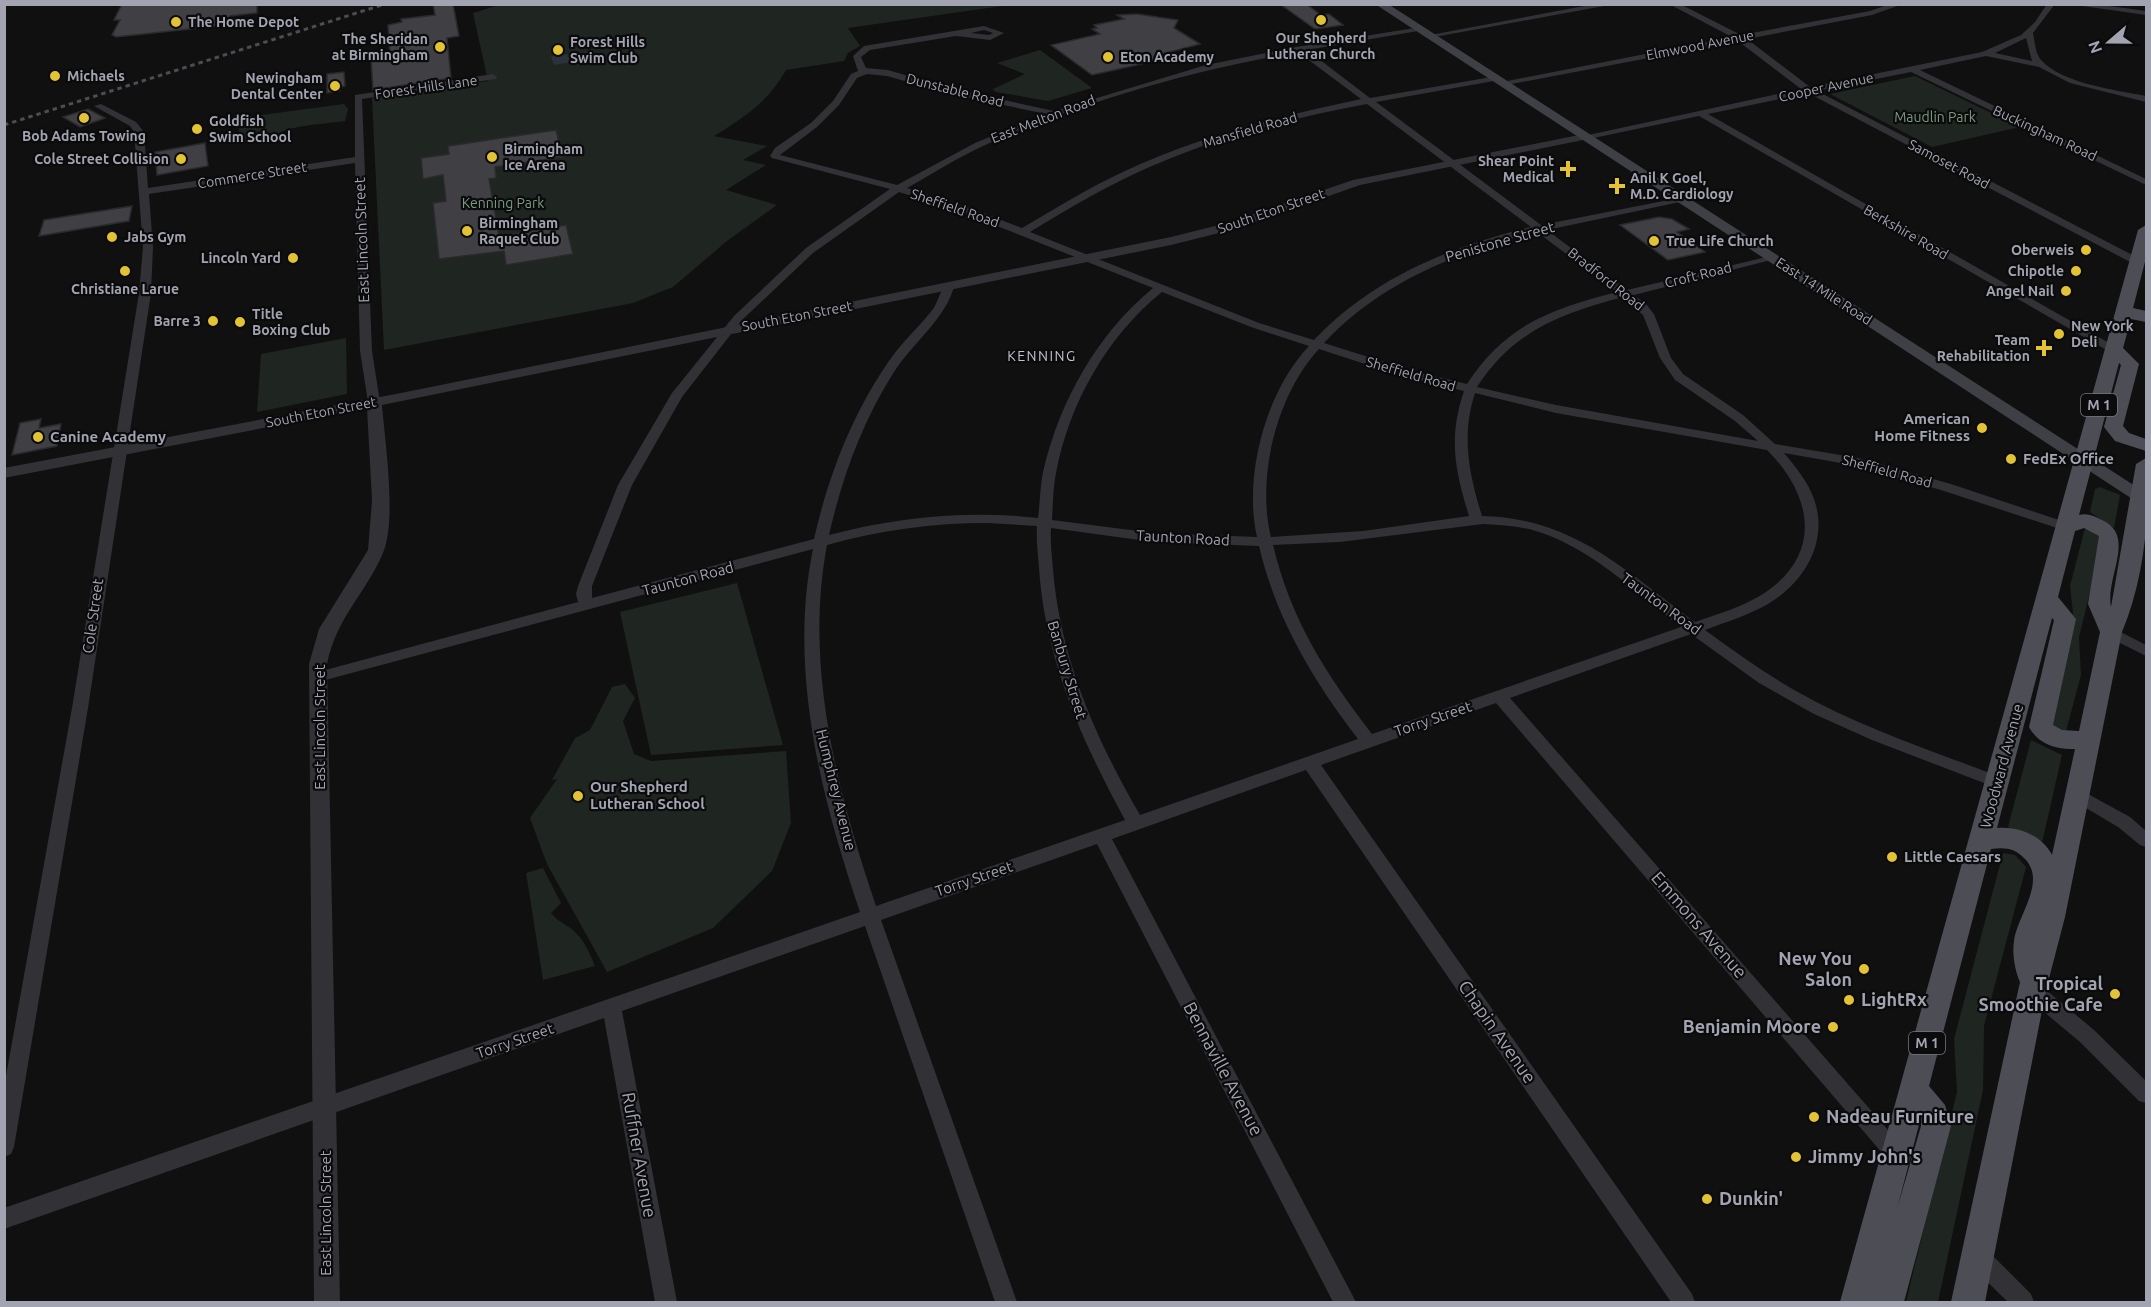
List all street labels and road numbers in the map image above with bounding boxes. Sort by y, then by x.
street label: Elmwood Avenue [1645,27,1755,63]
street label: Cooper Avenue [1777,69,1875,105]
street label: Dunstable Road [905,70,1005,110]
street label: Forest Hills Lane [374,72,478,102]
street label: East Melton Road [989,92,1097,146]
street label: Buckingham Road [1991,102,2099,164]
street label: Mansfield Road [1201,109,1299,151]
street label: Samoset Road [1906,136,1992,192]
street label: Commerce Street [196,158,308,192]
street label: East Lincoln Street [351,177,372,303]
street label: Sheffield Road [909,185,1001,231]
street label: South Eton Street [1215,185,1327,237]
street label: Berkshire Road [1861,201,1951,263]
street label: Penistone Street [1443,218,1556,265]
street label: Bradford Road [1565,244,1647,314]
street label: East 14 Mile Road [1773,254,1875,328]
street label: Croft Road [1663,259,1733,291]
street label: South Eton Street [740,297,854,335]
street label: Sheffield Road [1364,354,1458,394]
street label: South Eton Street [264,393,378,431]
road number: M 1 [2081,394,2117,416]
street label: Sheffield Road [1840,451,1934,491]
street label: Taunton Road [1136,527,1230,548]
street label: Taunton Road [640,558,735,599]
street label: Taunton Road [1618,569,1704,638]
street label: Cole Street [79,577,106,654]
street label: Banbury Street [1044,619,1091,721]
street label: East Lincoln Street [311,664,328,790]
street label: Torry Street [1392,697,1474,740]
street label: Woodward Avenue [1977,702,2026,830]
street label: Humphrey Avenue [813,727,860,852]
street label: Torry Street [933,857,1015,900]
street label: Emmons Avenue [1648,867,1751,982]
street label: Chapin Avenue [1455,976,1541,1087]
street label: Bennaville Avenue [1180,998,1268,1139]
street label: Torry Street [474,1019,556,1062]
road number: M 1 [1909,1032,1945,1054]
street label: Ruffner Avenue [619,1091,661,1219]
street label: East Lincoln Street [317,1150,334,1276]

